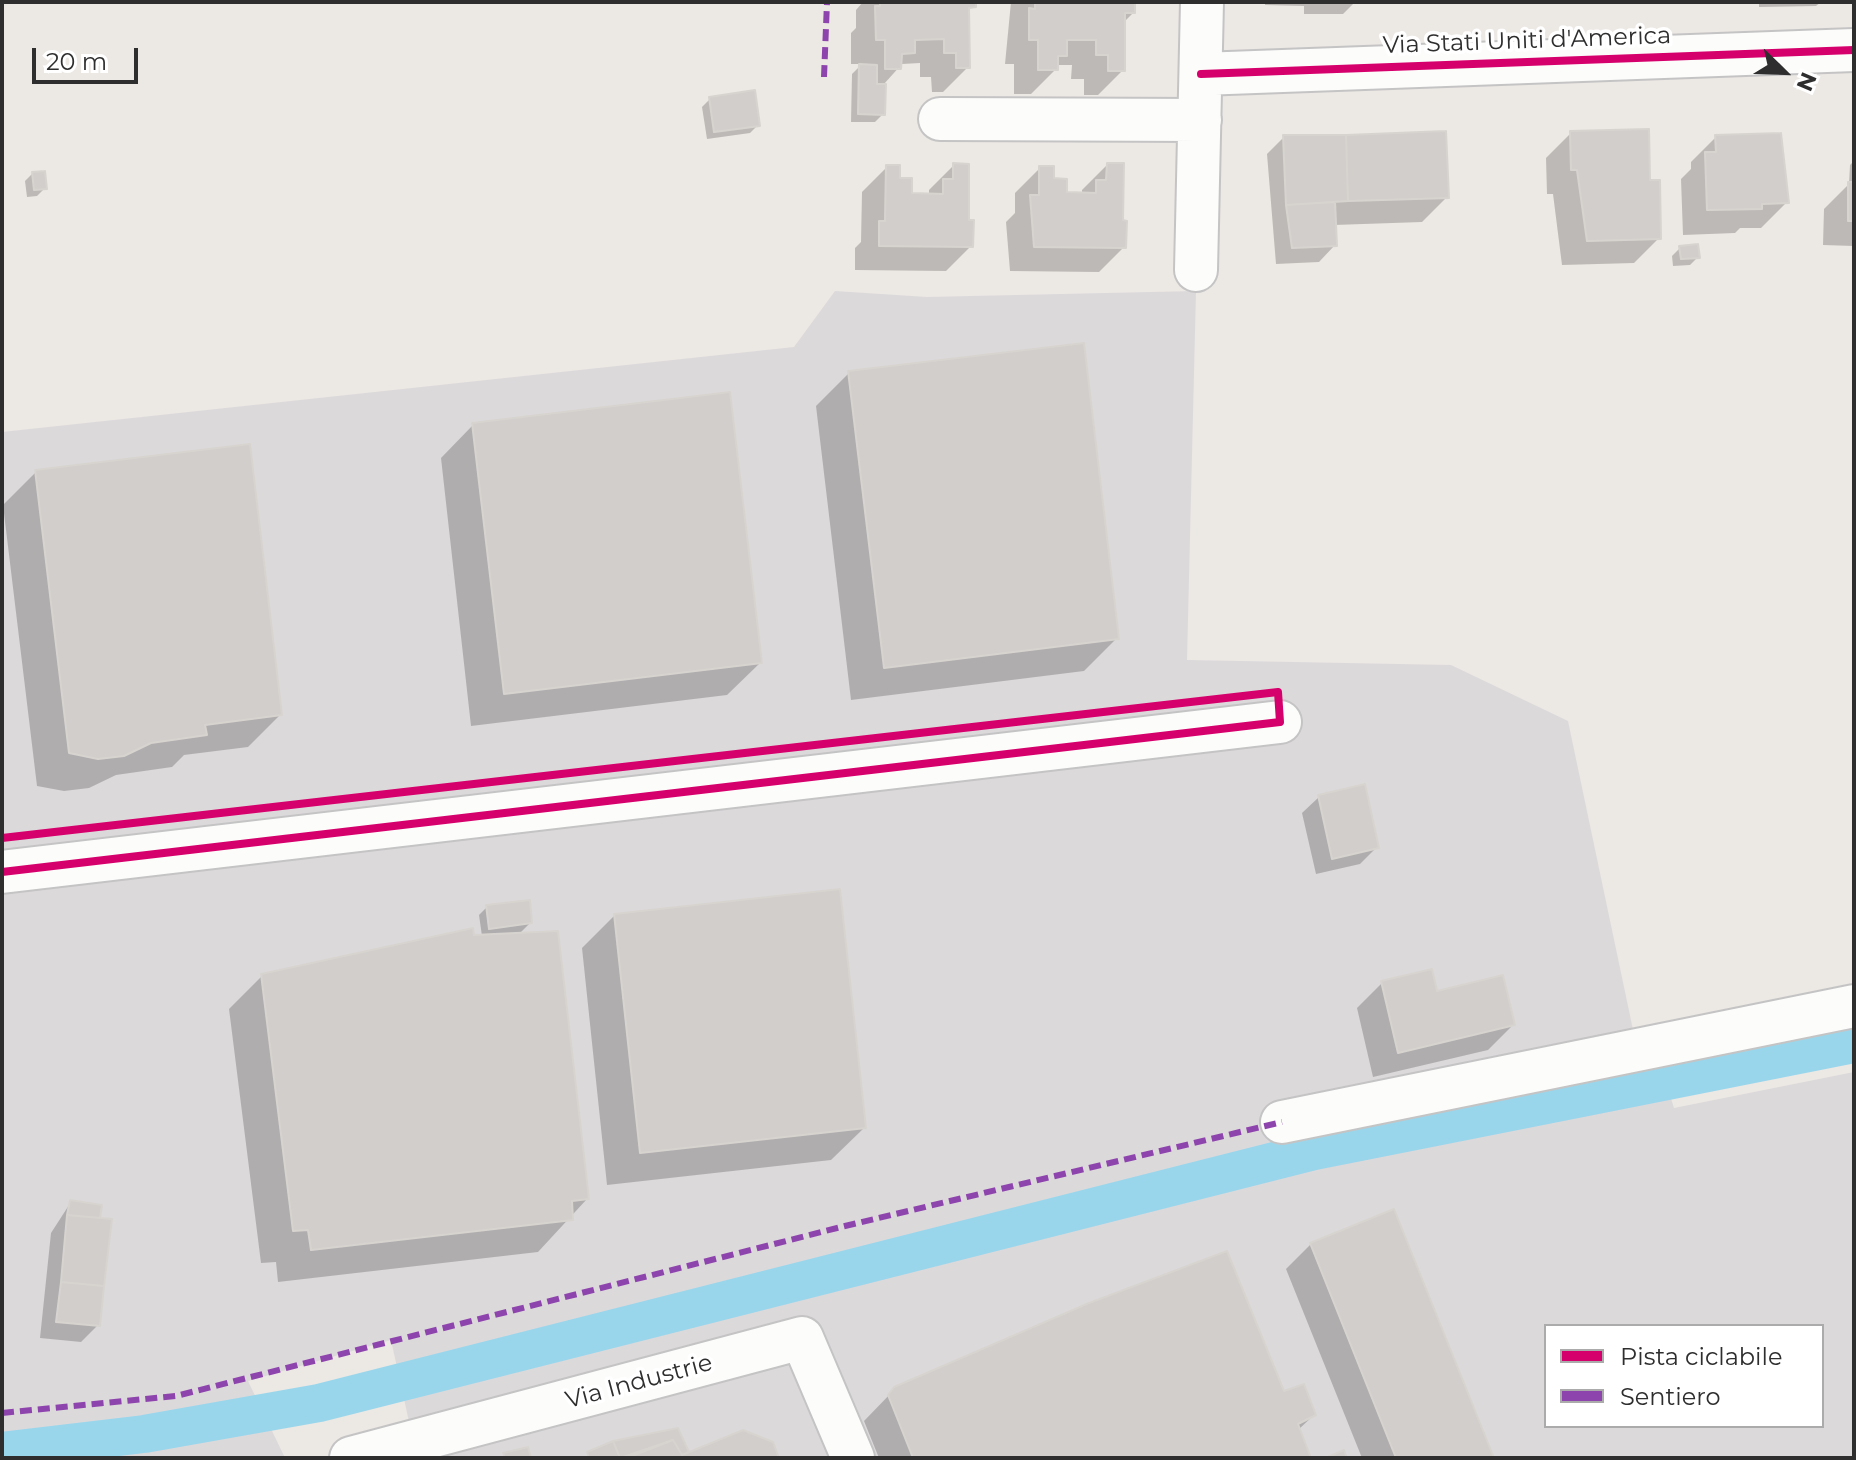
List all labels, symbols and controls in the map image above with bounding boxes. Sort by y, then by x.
street label: Via Stati Uniti d'America [1382,22,1672,60]
scale bar [36,32,142,82]
north arrow [1744,32,1824,112]
text: 20 m [46,47,107,76]
text: N [1791,68,1822,95]
legend [1544,1324,1824,1428]
text: Pista ciclabile [1620,1342,1783,1371]
street label: Via Industrie [562,1349,716,1415]
text: Sentiero [1620,1382,1721,1411]

